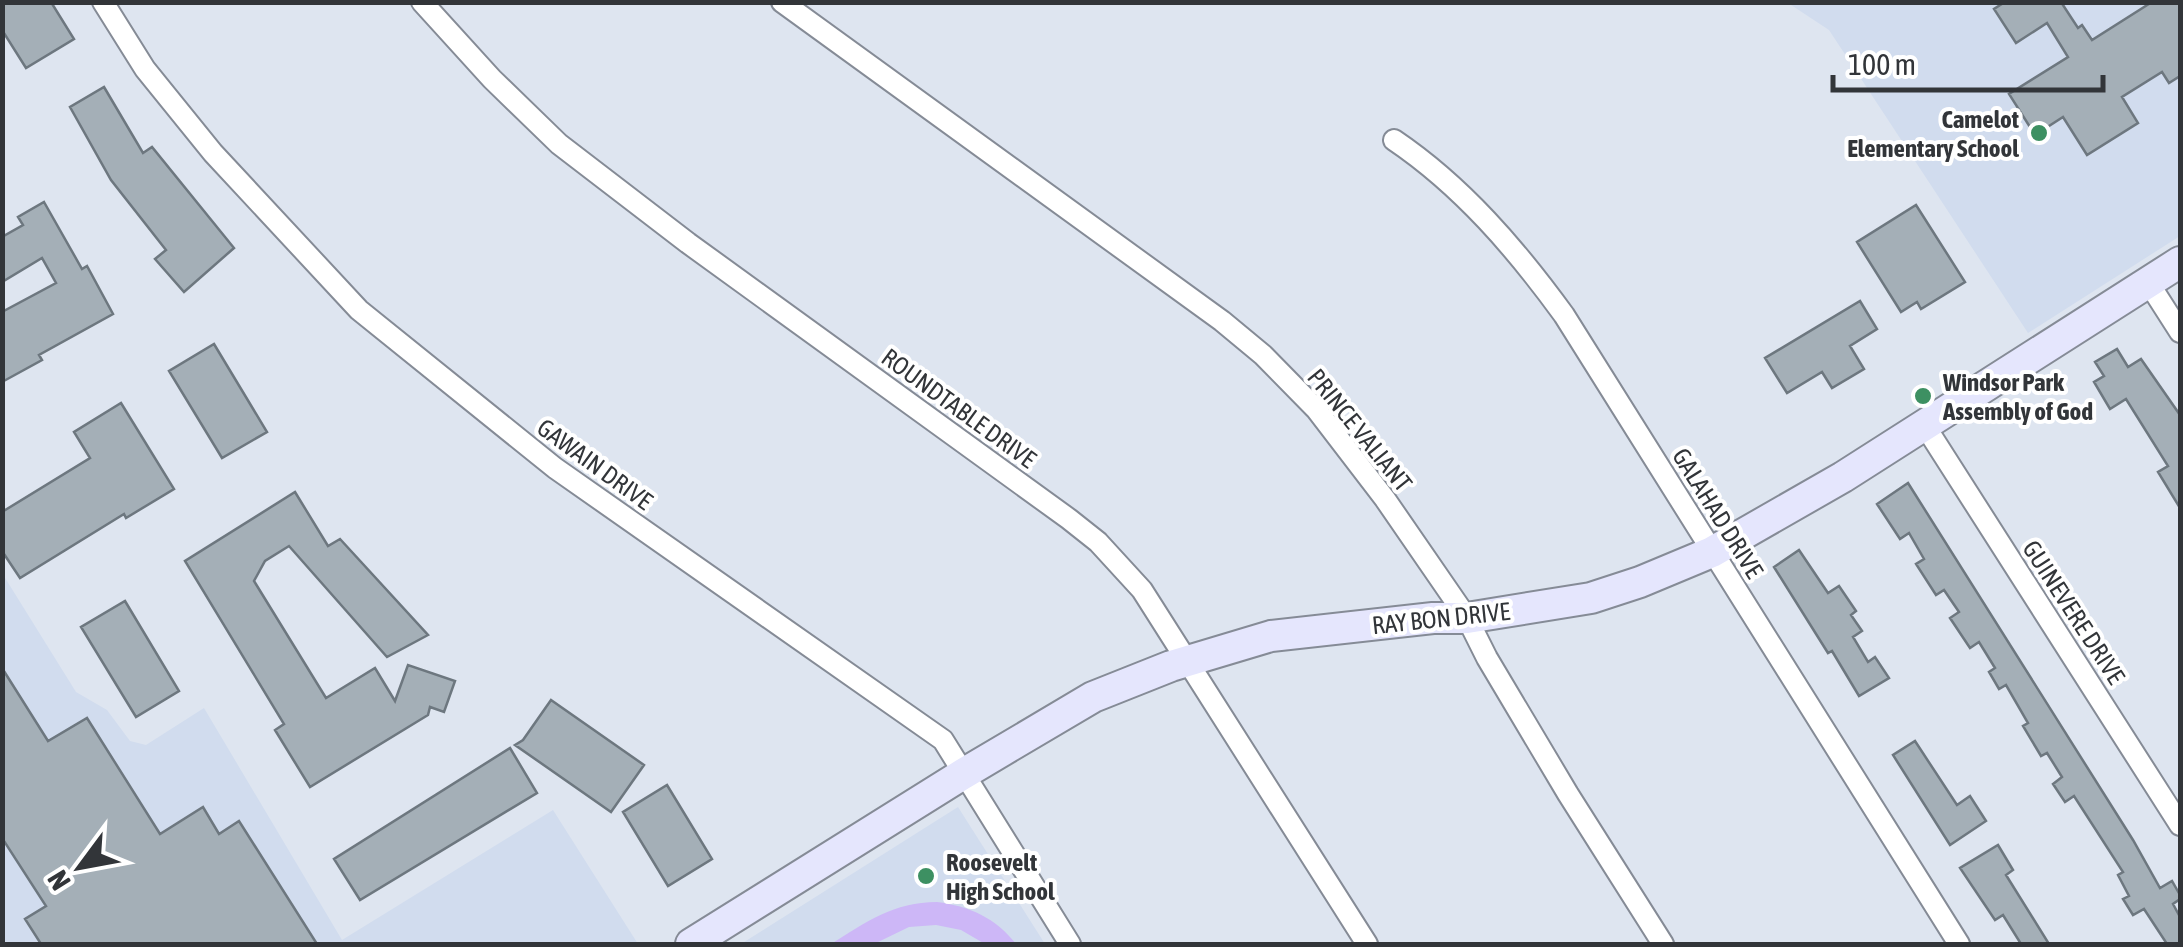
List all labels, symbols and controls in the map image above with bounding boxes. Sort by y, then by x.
scale bar [1833,30,2103,92]
text: 100 m [1848,47,1916,81]
place label: Camelot Elementary School [1847,105,2020,162]
marker: Camelot Elementary School [2028,122,2050,144]
street label: ROUNDTABLE DRIVE [877,343,1042,473]
street label: PRINCE VALIANT [1302,363,1418,497]
place label: Windsor Park Assembly of God [1942,368,2093,425]
marker: Windsor Park Assembly of God [1912,385,1934,407]
street label: GAWAIN DRIVE [532,413,658,515]
street label: GALAHAD DRIVE [1667,443,1769,583]
street label: GUINEVERE DRIVE [2017,535,2131,689]
street label: RAY BON DRIVE [1371,597,1512,639]
north arrow [30,817,130,917]
place label: Roosevelt High School [946,848,1055,905]
text: N [41,865,77,896]
marker: Roosevelt High School [915,865,937,887]

